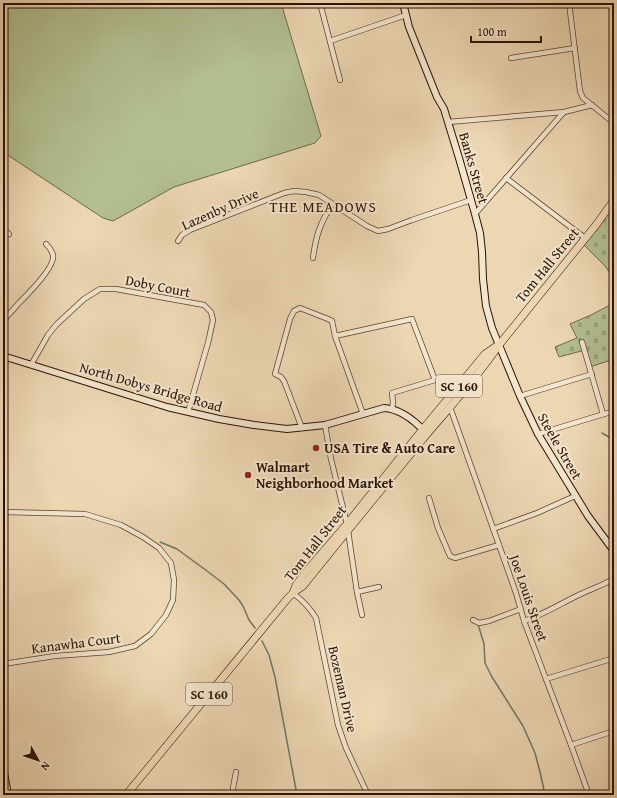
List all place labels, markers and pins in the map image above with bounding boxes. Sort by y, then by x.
place label: USA Tire & Auto Care [324,438,456,458]
marker: USA Tire & Auto Care [311,443,321,453]
place label: Walmart Neighborhood Market [256,457,394,493]
marker: Walmart Neighborhood Market [243,470,253,480]

